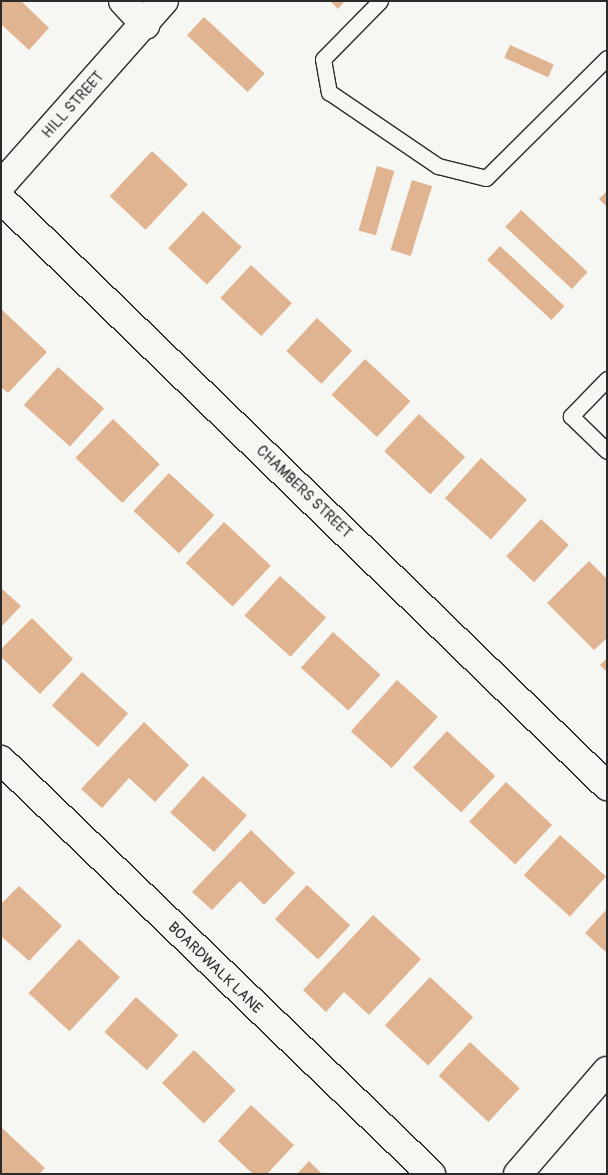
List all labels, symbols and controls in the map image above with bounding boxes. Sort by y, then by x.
street label: HILL STREET [38,68,108,142]
street label: CHAMBERS STREET [252,442,356,542]
street label: BOARDWALK LANE [164,918,266,1018]

